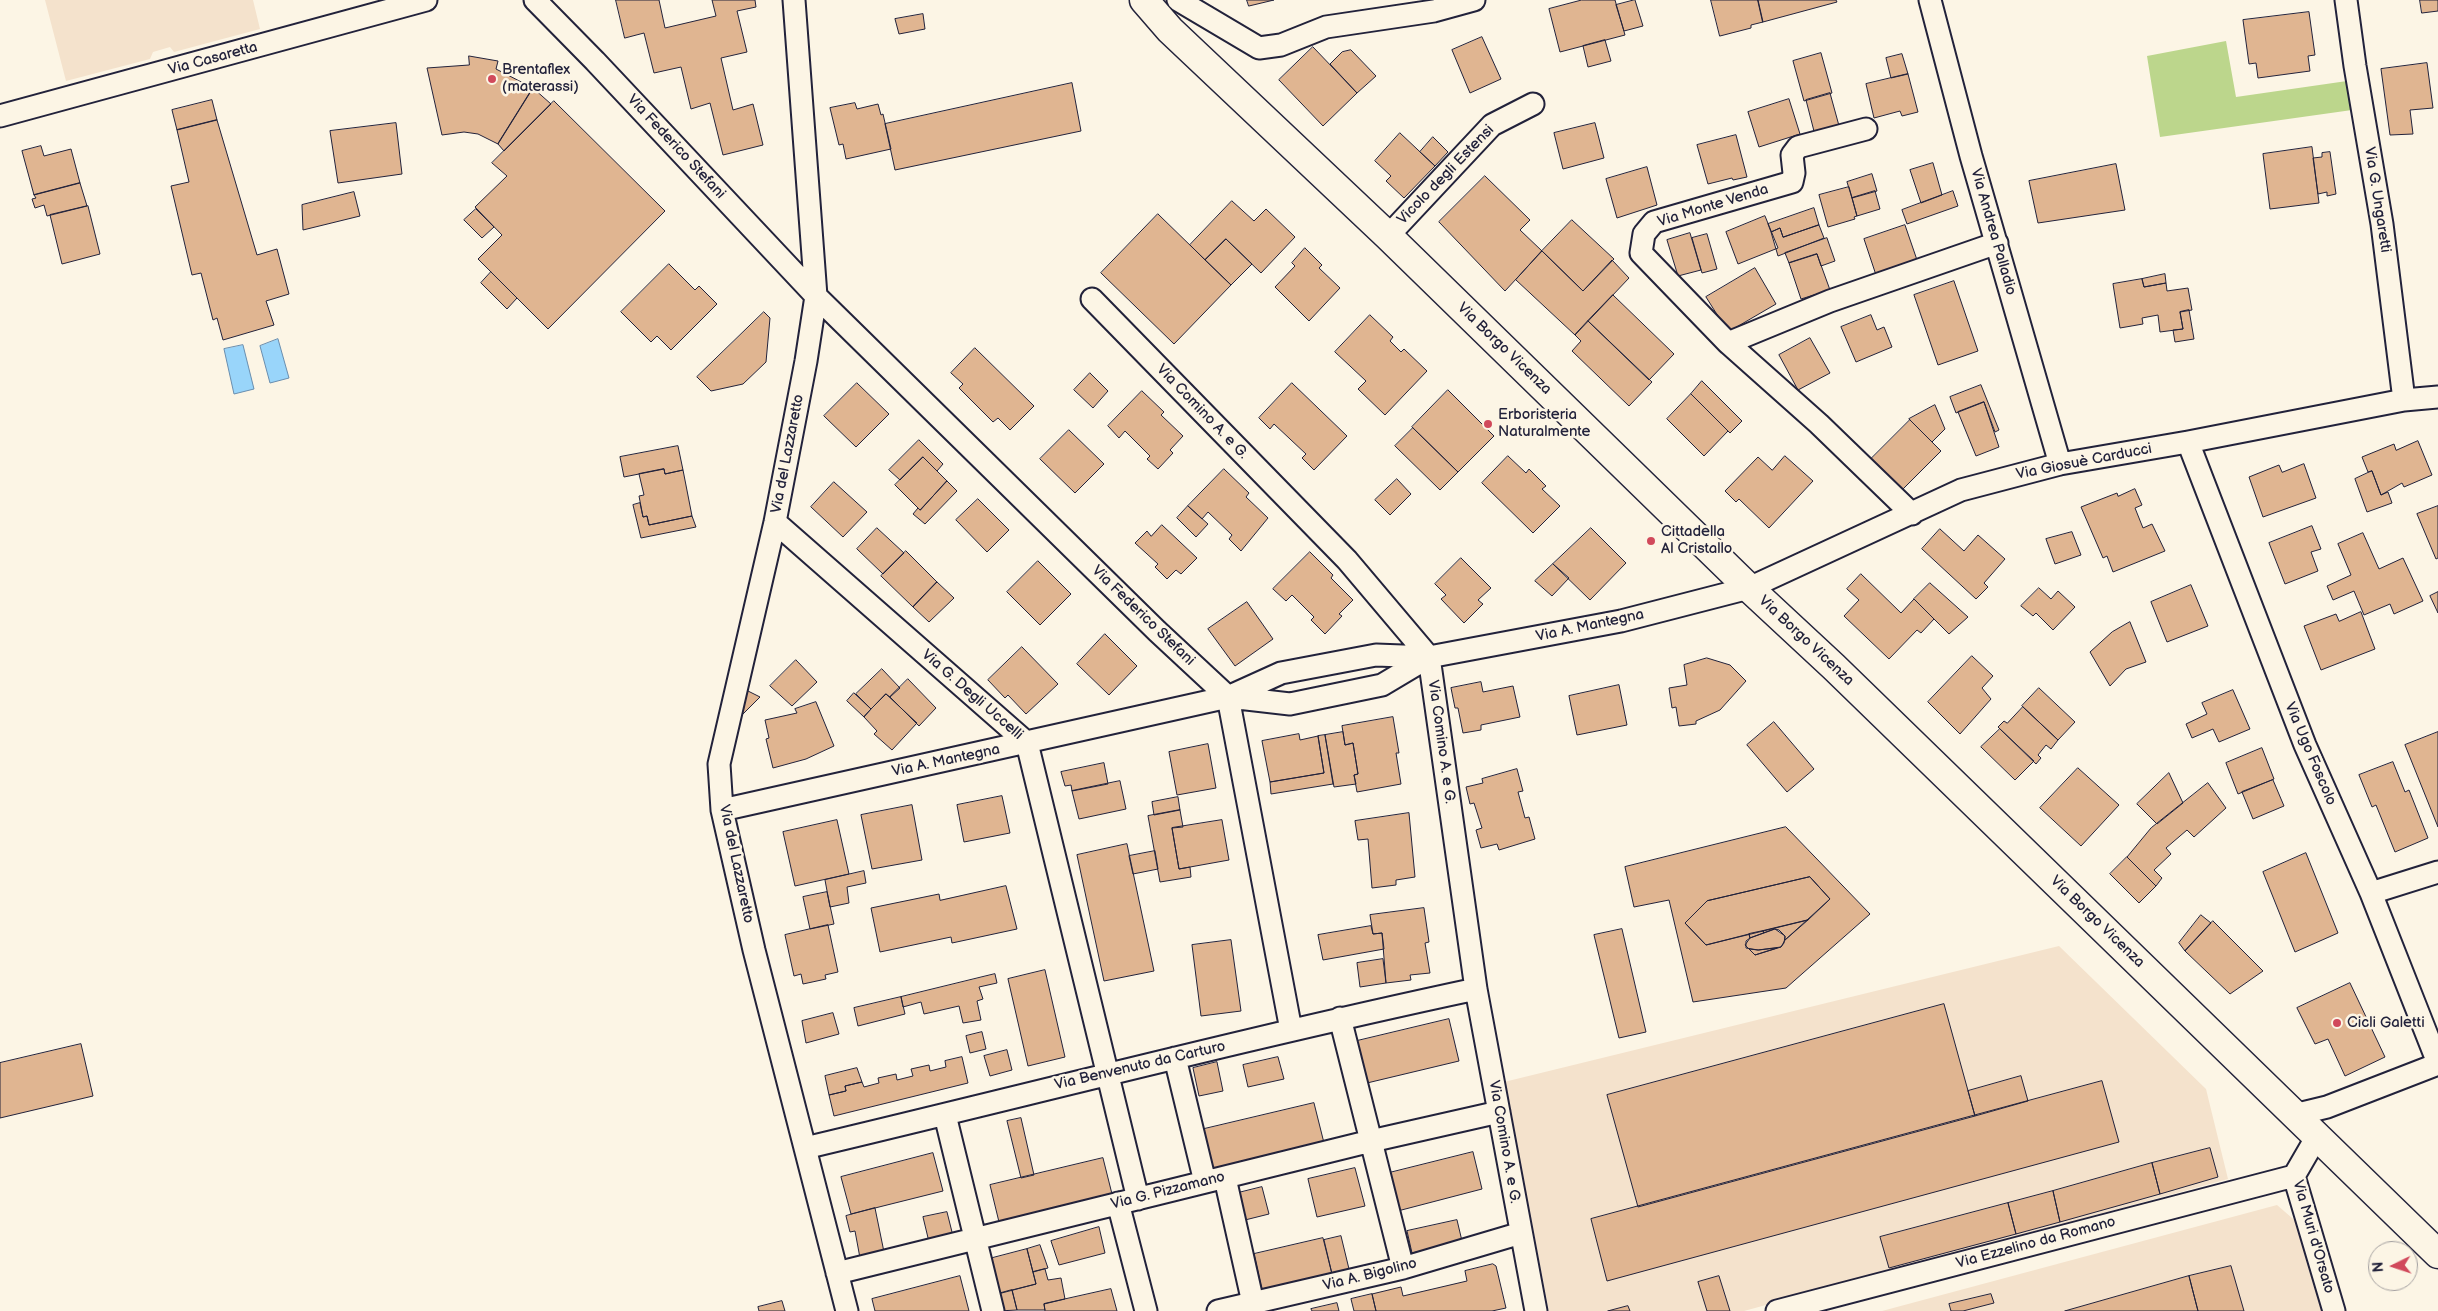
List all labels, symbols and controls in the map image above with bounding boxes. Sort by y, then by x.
street label: Via Casaretta [166,38,260,80]
place label: Brentaflex (materassi) [502,61,579,96]
marker: Brentaflex (materassi) [486,73,498,85]
street label: Via Federico Stefani [623,91,729,203]
street label: Vicolo degli Estensi [1394,121,1498,229]
street label: Via G. Ungaretti [2360,146,2394,254]
street label: Via Andrea Palladio [1966,167,2020,297]
street label: Via Monte Venda [1655,181,1771,231]
street label: Via Borgo Vicenza [1453,299,1555,399]
street label: Via Comino A. e G. [1152,361,1252,463]
street label: Via del Lazzaretto [768,393,808,515]
place label: Erboristeria Naturalmente [1498,406,1590,441]
marker: Erboristeria Naturalmente [1482,418,1494,430]
street label: Via Giosuè Carducci [2014,440,2154,484]
place label: Cittadella Al Cristallo [1661,523,1732,558]
marker: Cittadella Al Cristallo [1645,535,1657,547]
street label: Via Federico Stefani [1088,562,1198,670]
street label: Via Borgo Vicenza [1754,592,1858,690]
street label: Via A. Mantegna [1534,606,1646,646]
street label: Via G. Degli Uccelli [918,646,1026,744]
street label: Via Comino A. e G. [1423,679,1459,805]
street label: Via Ugo Foscolo [2280,700,2340,808]
street label: Via A. Mantegna [890,741,1002,781]
street label: Via del Lazzaretto [715,803,757,925]
street label: Via Borgo Vicenza [2046,872,2148,972]
place label: Cicli Galetti [2347,1014,2425,1032]
marker: Cicli Galetti [2331,1017,2343,1029]
street label: Via Benvenuto da Carturo [1053,1038,1227,1094]
street label: Via Comino A. e G. [1484,1079,1524,1205]
street label: Via G. Pizzamano [1109,1168,1227,1214]
street label: Via Muri d'Orsato [2288,1178,2338,1296]
street label: Via Ezzelino da Romano [1954,1213,2118,1273]
north arrow [2368,1241,2418,1291]
street label: Via A. Bigolino [1321,1255,1419,1295]
text: N [2370,1261,2387,1273]

